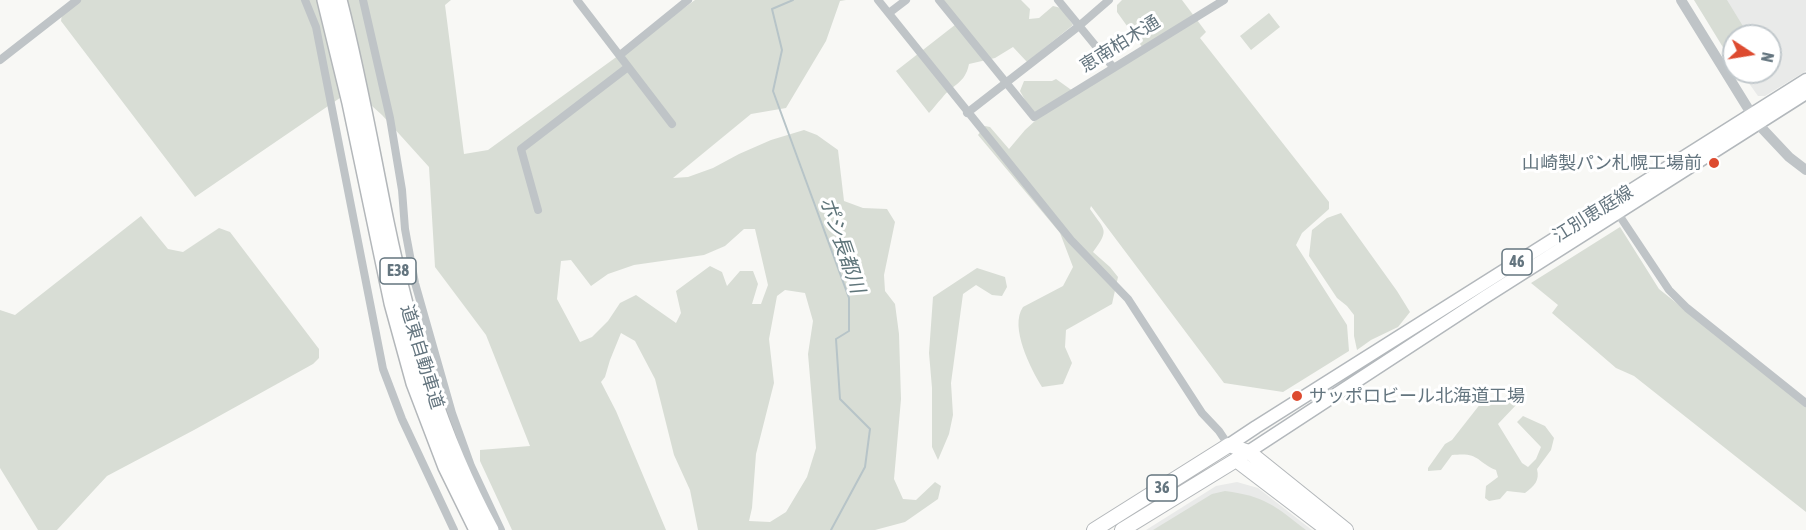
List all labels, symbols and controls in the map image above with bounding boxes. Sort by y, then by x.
street label: 恵南柏木通 [1076,11,1164,77]
north arrow [1722,24,1782,84]
text: N [1758,51,1777,64]
place label: 山崎製パン札幌工場前 [1522,152,1702,174]
marker: 山崎製パン札幌工場前 [1707,156,1721,170]
street label: 江別恵庭線 [1549,181,1637,247]
water label: ポシ長都川 [814,194,870,296]
road number: 46 [1502,249,1532,275]
road number: E38 [380,258,416,284]
street label: 道東自動車道 [396,302,448,412]
place label: サッポロビール北海道工場 [1309,385,1525,407]
marker: サッポロビール北海道工場 [1290,389,1304,403]
road number: 36 [1147,475,1177,501]

